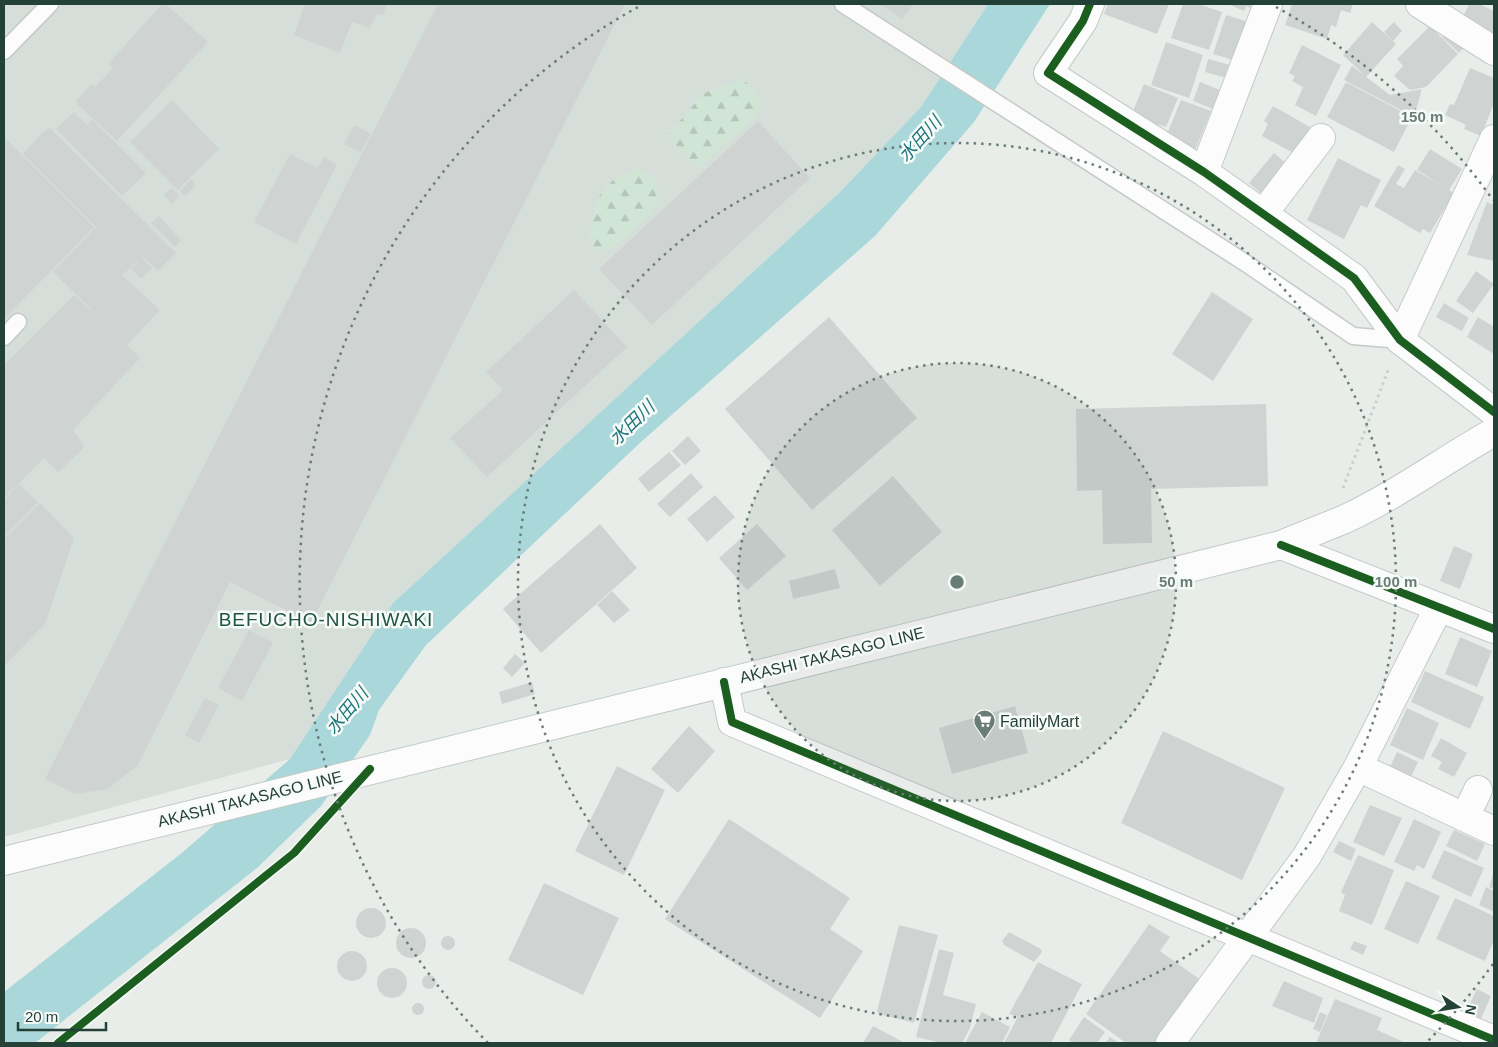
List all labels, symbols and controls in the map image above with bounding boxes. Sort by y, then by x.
text: 150 m [1401,108,1443,125]
water label: 水田川 [895,111,947,166]
water label: 水田川 [606,396,660,449]
centre of rings [948,573,966,591]
text: 50 m [1159,573,1193,590]
text: 100 m [1375,573,1417,590]
district label: BEFUCHO-NISHIWAKI [219,609,433,630]
street label: AKASHI TAKASAGO LINE [738,624,926,686]
water label: 水田川 [322,682,373,738]
supermarket icon: FamilyMart [972,709,996,740]
place label: FamilyMart [1000,713,1080,730]
street label: AKASHI TAKASAGO LINE [156,768,344,830]
north arrow [1433,982,1483,1032]
scale bar [18,1000,105,1032]
text: N [1462,1003,1480,1016]
text: 20 m [25,1008,58,1025]

